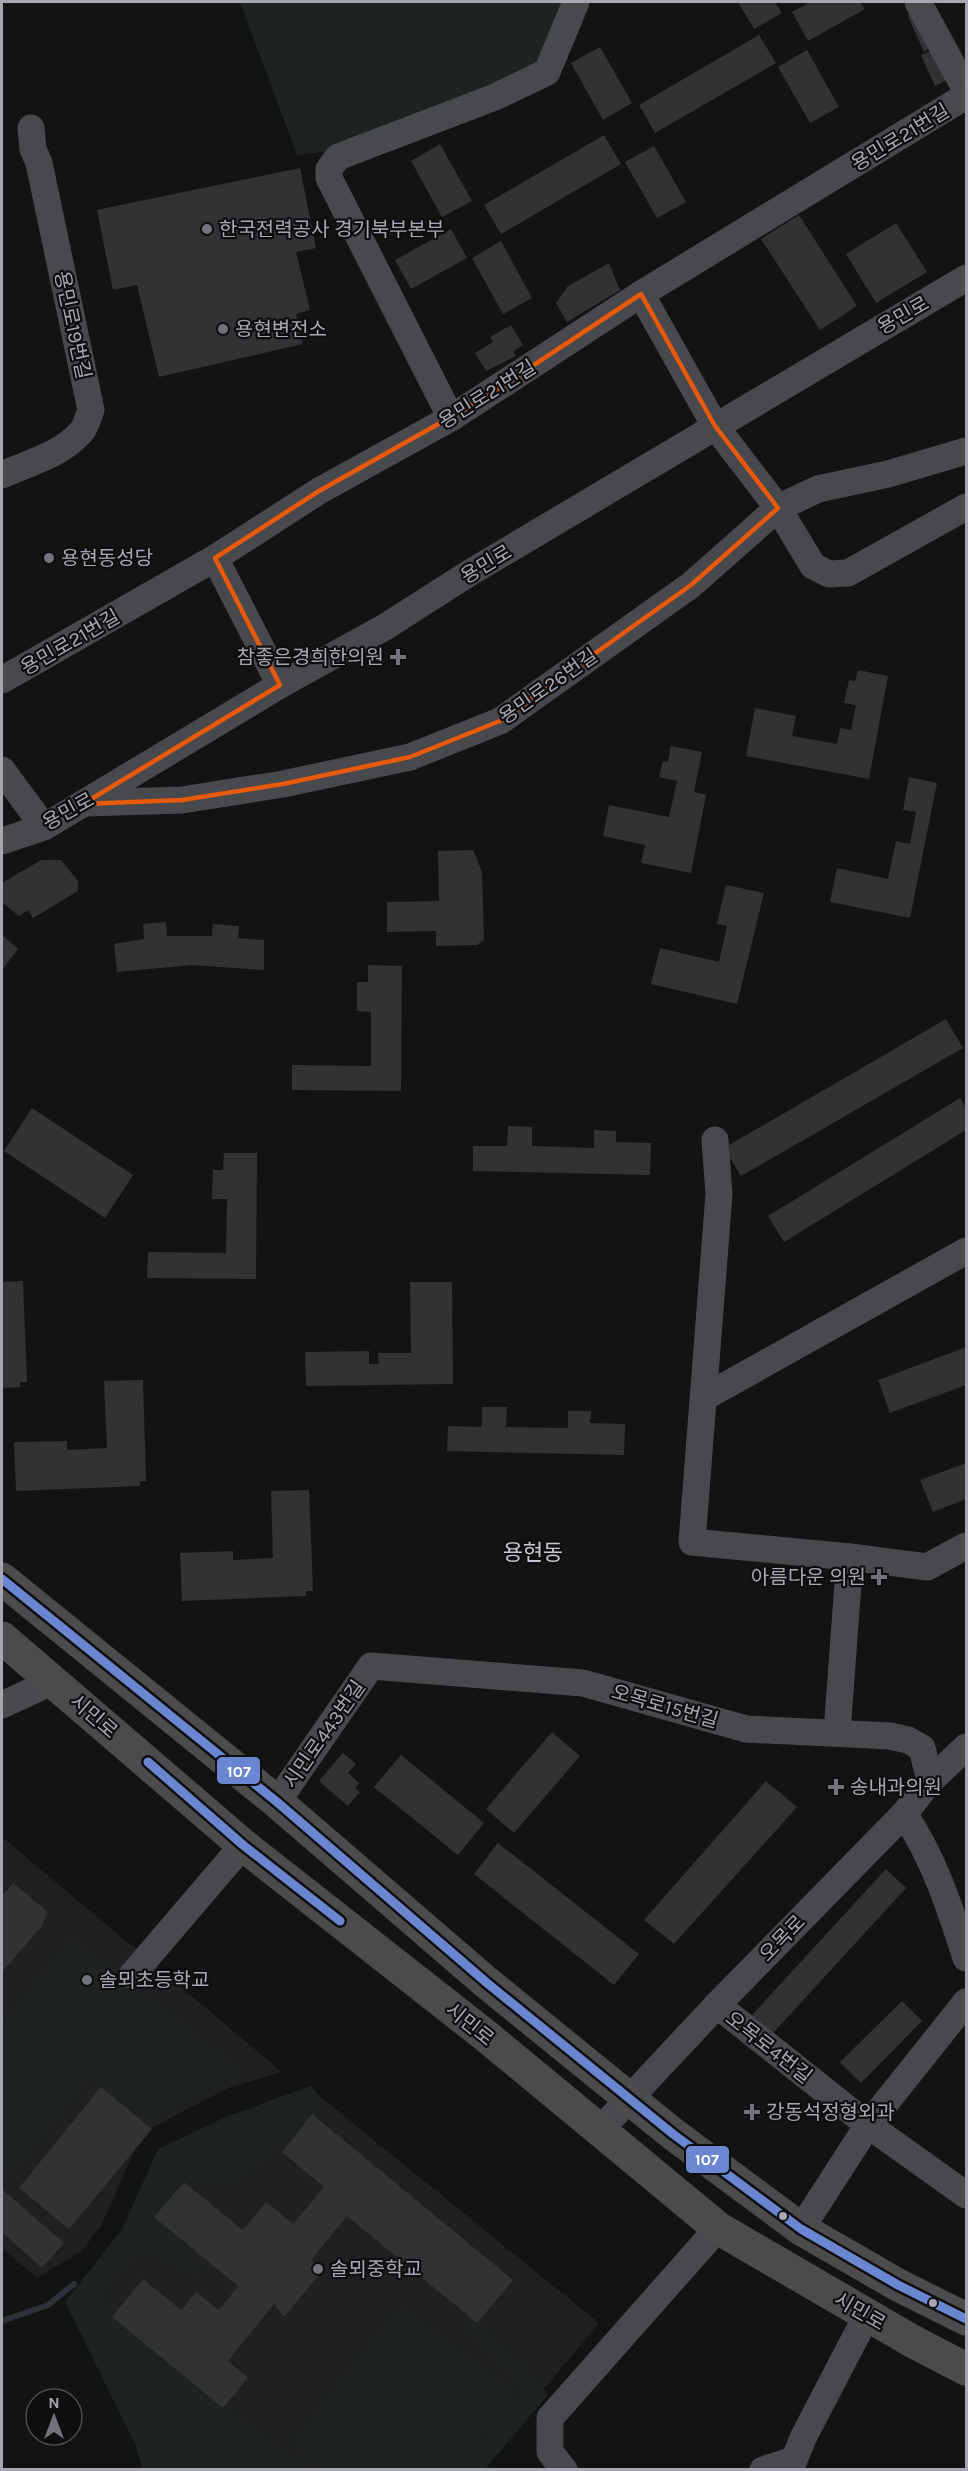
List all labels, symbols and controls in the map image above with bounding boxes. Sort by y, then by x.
street label: 용민로21번길 [847,99,953,176]
place label: 한국전력공사 경기북부본부 [219,218,445,241]
marker: 한국전력공사 경기북부본부 [200,222,214,236]
street label: 용민로19번길 [50,269,95,381]
street label: 용민로 [874,292,933,339]
place label: 용현변전소 [235,318,327,341]
marker: 용현변전소 [216,322,230,336]
street label: 용민로21번길 [434,355,540,433]
street label: 용민로 [457,540,516,589]
place label: 용현동성당 [61,547,153,570]
marker: 용현동성당 [42,551,56,565]
street label: 용민로21번길 [17,605,124,680]
street label: 용민로26번길 [495,644,602,729]
place label: 참좋은경희한의원 [237,646,384,669]
marker: 참좋은경희한의원 [389,648,407,666]
street label: 용민로 [39,788,98,835]
district label: 용현동 [503,1540,563,1566]
place label: 아름다운 의원 [751,1566,866,1589]
marker: 아름다운 의원 [870,1568,888,1586]
street label: 시민로443번길 [279,1676,370,1793]
street label: 오목로15번길 [609,1680,721,1733]
street label: 시민로 [65,1690,122,1743]
line badge: 107 [216,1756,261,1785]
text: 107 [227,1762,251,1781]
place label: 송내과의원 [850,1776,942,1799]
marker: 송내과의원 [827,1778,845,1796]
street label: 오목로 [755,1911,810,1966]
place label: 솔뫼초등학교 [99,1969,209,1992]
marker: 솔뫼초등학교 [80,1973,94,1987]
street label: 시민로 [441,1998,498,2051]
street label: 오목로4번길 [721,2007,816,2088]
place label: 강동석정형외과 [766,2101,895,2124]
marker: 강동석정형외과 [743,2103,761,2121]
line badge: 107 [685,2145,730,2174]
text: 107 [695,2150,719,2169]
unlabelled marker [777,2210,789,2222]
place label: 솔뫼중학교 [330,2258,422,2281]
marker: 솔뫼중학교 [311,2262,325,2276]
street label: 시민로 [830,2288,889,2335]
unlabelled marker [927,2297,939,2309]
north arrow [24,2387,84,2447]
text: N [48,2393,60,2412]

